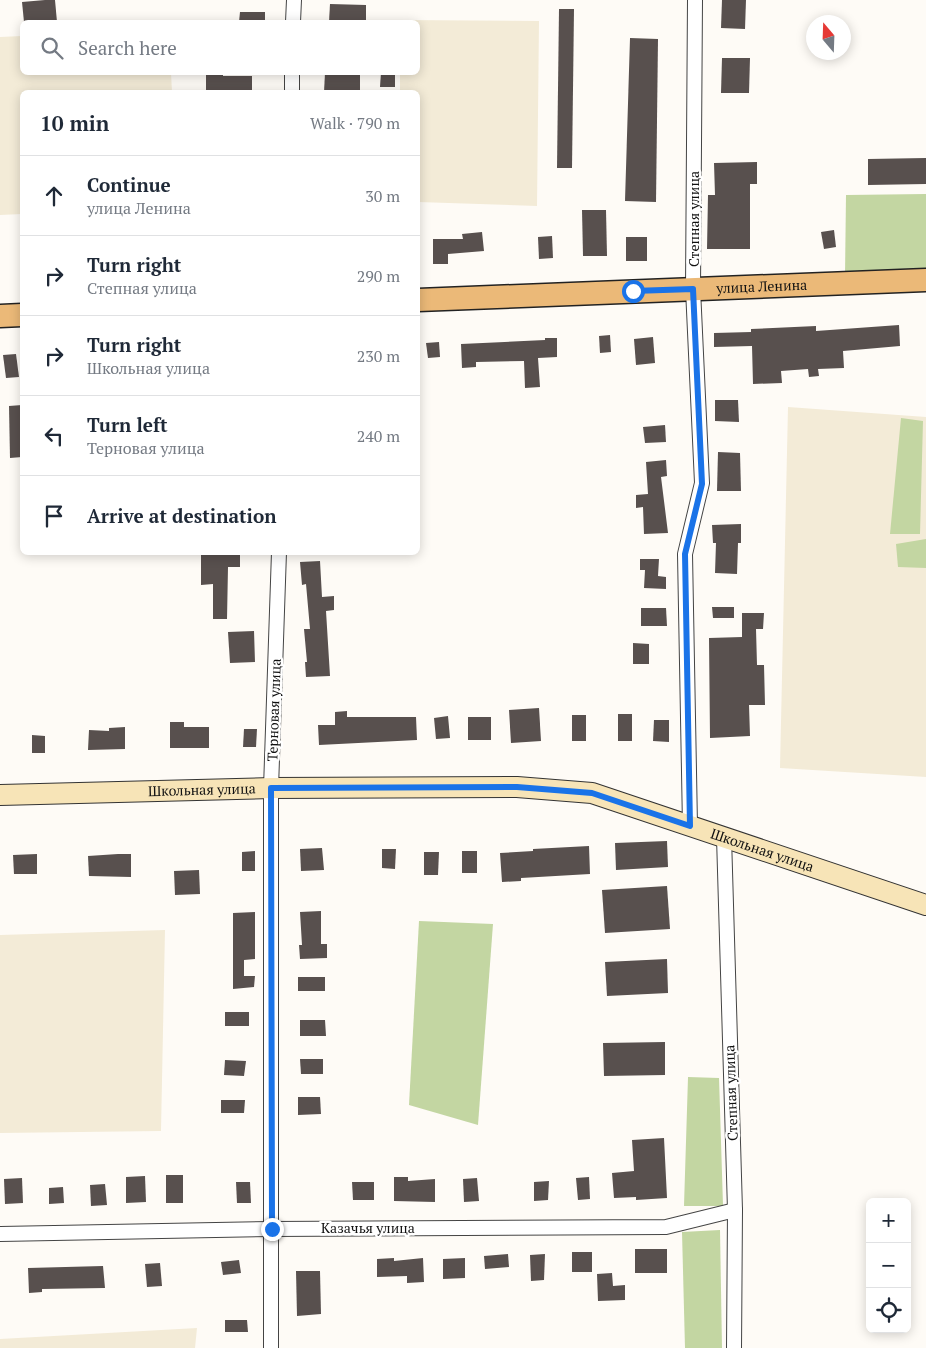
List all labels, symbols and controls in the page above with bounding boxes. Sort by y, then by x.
north arrow [806,15,851,60]
search box [20,20,420,75]
icon: search [38,34,66,62]
text: Search here [78,35,177,60]
text: 10 min [40,109,109,137]
text: Walk · 790 m [310,112,400,134]
street label: Степная улица [684,171,703,267]
text: Continue [87,172,171,197]
icon: ahead [40,182,68,210]
text: 30 m [365,185,400,207]
text: улица Ленина [87,197,191,219]
text: Turn right [87,252,181,277]
icon: right [40,262,68,290]
text: 290 m [357,265,400,287]
street label: улица Ленина [715,275,808,297]
text: Степная улица [87,277,197,299]
route start [622,280,645,303]
text: Turn right [87,332,181,357]
icon: right [40,342,68,370]
text: 230 m [357,345,400,367]
text: Школьная улица [87,357,210,379]
text: Turn left [87,412,168,437]
icon: left [40,422,68,450]
text: 240 m [357,425,400,447]
text: Терновая улица [87,437,205,459]
icon: arrive [40,502,68,530]
text: Arrive at destination [87,503,276,528]
street label: Терновая улица [262,658,285,762]
street label: Школьная улица [148,778,256,800]
street label: Школьная улица [708,824,817,876]
street label: Степная улица [719,1045,742,1141]
map controls [866,1198,911,1333]
button: + [866,1198,911,1243]
route end [261,1218,284,1241]
street label: Казачья улица [321,1218,415,1237]
button: − [866,1243,911,1288]
button: locate [866,1288,911,1333]

